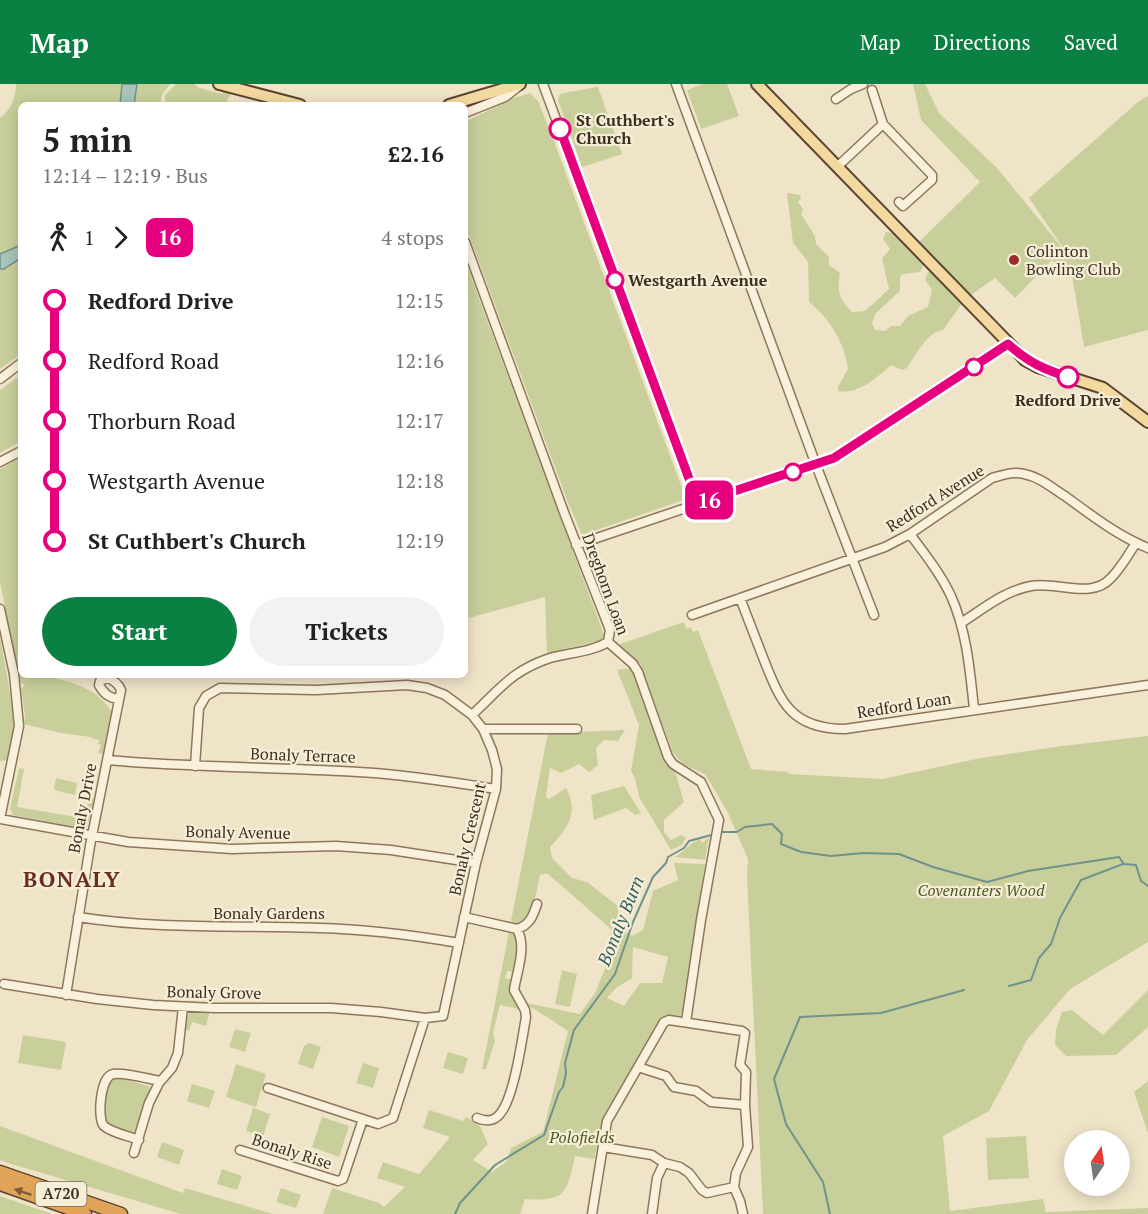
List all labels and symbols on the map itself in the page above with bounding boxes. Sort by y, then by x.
place label: St Cuthbert's Church [576,109,675,149]
marker: St Cuthbert's Church [549,118,571,140]
place label: Colinton Bowling Club [1026,240,1121,280]
marker: Colinton Bowling Club [1007,253,1021,267]
place label: Westgarth Avenue [628,269,768,291]
marker: Westgarth Avenue [606,271,624,289]
unlabelled marker [965,358,983,376]
marker: Redford Drive [1057,366,1079,388]
place label: Redford Drive [1015,389,1121,411]
street label: Redford Avenue [882,459,988,537]
unlabelled marker [784,463,802,481]
line badge: 16 [682,480,736,520]
street label: Dreghorn Loan [577,530,635,638]
street label: Redford Loan [855,687,953,723]
street label: Bonaly Terrace [250,742,356,768]
street label: Bonaly Drive [62,761,102,855]
street label: Bonaly Crescent [443,780,491,898]
street label: Bonaly Avenue [185,820,291,844]
district label: BONALY [23,864,121,893]
water label: Bonaly Burn [591,872,649,970]
park label: Covenanters Wood [918,879,1045,901]
street label: Bonaly Gardens [213,902,325,924]
street label: Bonaly Grove [166,980,262,1004]
park label: Polofields [548,1126,615,1148]
street label: Bonaly Rise [249,1128,335,1174]
north arrow [1064,1130,1130,1196]
road number: A720 [36,1182,86,1206]
one-way arrow [13,1187,31,1197]

